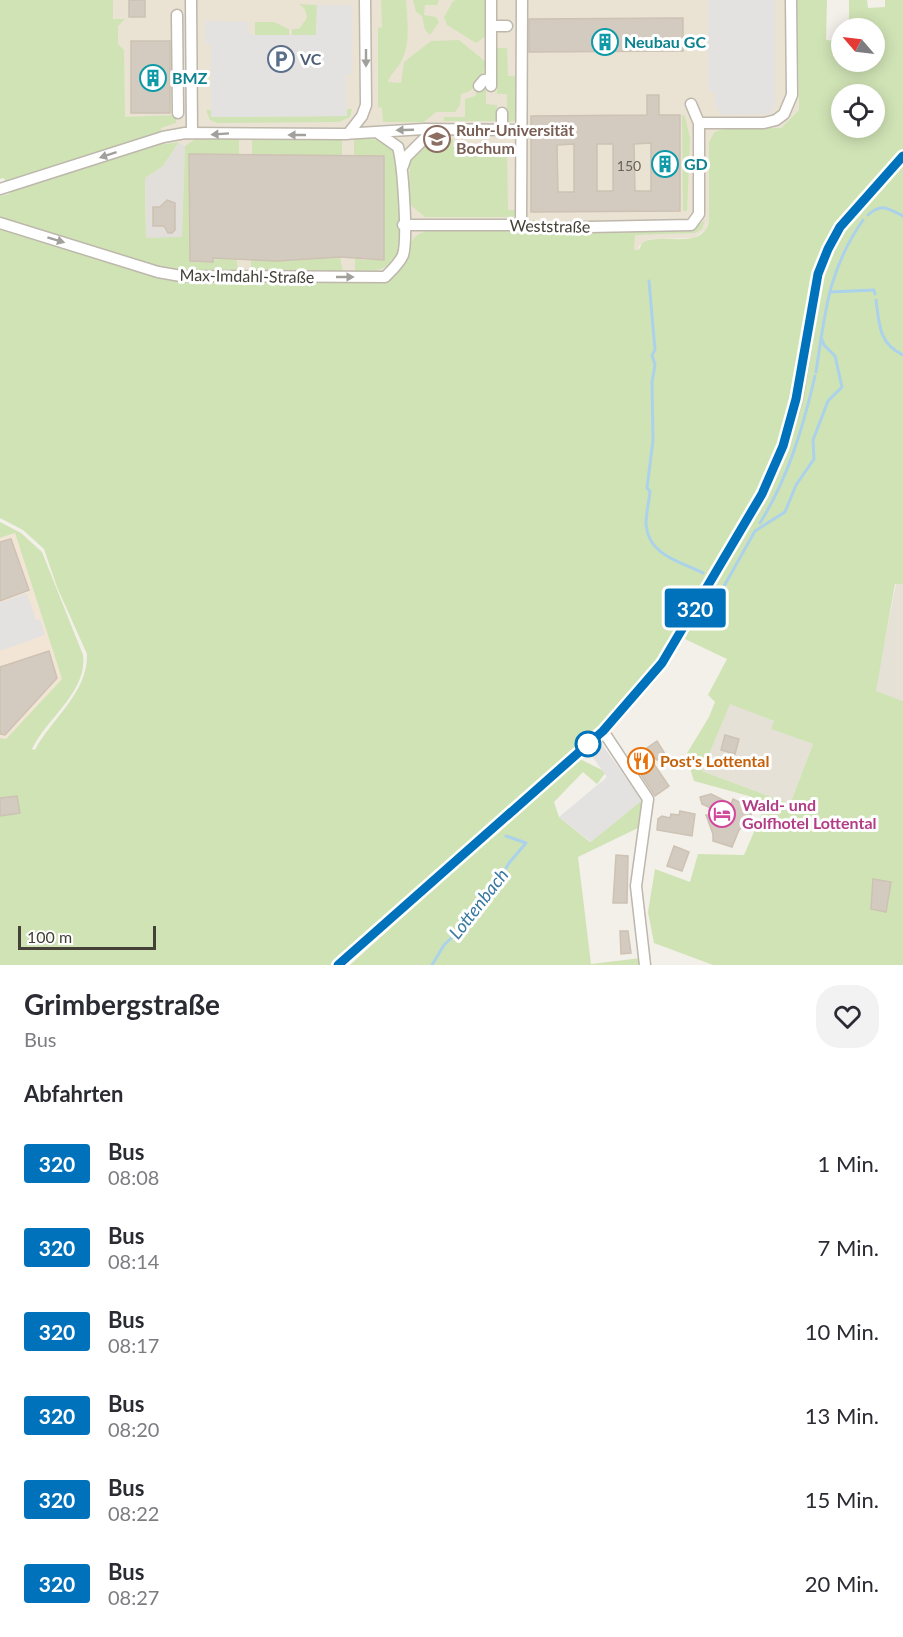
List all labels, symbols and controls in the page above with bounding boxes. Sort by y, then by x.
north arrow [831,18,885,72]
map controls [831,18,885,138]
building icon: Neubau GC [590,27,620,57]
place label: Neubau GC [624,32,706,51]
parking icon: VC [266,44,296,74]
place label: VC [299,49,322,68]
one-way arrow [361,49,371,68]
building icon: BMZ [138,63,168,93]
place label: BMZ [172,68,208,87]
button: locate [831,84,885,138]
place label: Ruhr-Universität Bochum [456,120,574,157]
school or university icon: Ruhr-Universität Bochum [422,124,452,154]
one-way arrow [396,125,415,134]
one-way arrow [210,129,229,139]
one-way arrow [288,130,307,140]
building icon: GD [650,149,680,179]
one-way arrow [99,151,117,160]
place label: GD [684,154,708,173]
house number: 150 [617,157,641,174]
street label: Weststraße [509,215,591,236]
one-way arrow [47,236,65,245]
street label: Max-Imdahl-Straße [179,265,315,286]
one-way arrow [335,272,354,282]
line badge: 320 [660,588,730,628]
text: 320 [677,596,713,621]
unlabelled marker [575,731,601,757]
restaurant icon: Post's Lottental [626,746,656,776]
place label: Post's Lottental [660,751,769,770]
place label: Wald- und Golfhotel Lottental [742,795,877,832]
hotel icon: Wald- und Golfhotel Lottental [707,799,737,829]
water label: Lottenbach [444,864,512,943]
scale bar [18,923,156,950]
text: 100 m [27,927,72,946]
button: heart [816,985,879,1048]
text: Grimbergstraße [24,987,220,1021]
text: Bus [24,1027,57,1051]
text: Abfahrten [24,1080,123,1107]
text: Bus [108,1138,144,1165]
text: 1 Min. [818,1150,879,1177]
text: 320 [39,1151,75,1176]
text: 08:08 [108,1165,159,1189]
text: Bus [108,1222,144,1249]
text: 7 Min. [818,1234,879,1261]
text: 320 [39,1235,75,1260]
text: 08:14 [108,1249,159,1273]
text: Bus [108,1306,144,1333]
text: 10 Min. [805,1318,879,1345]
text: 320 [39,1319,75,1344]
text: 08:17 [108,1333,159,1357]
text: Bus [108,1390,144,1417]
text: 13 Min. [805,1402,879,1429]
text: 320 [39,1403,75,1428]
text: 08:20 [108,1417,159,1441]
text: Bus [108,1474,144,1501]
text: 15 Min. [805,1486,879,1513]
text: 320 [39,1487,75,1512]
text: 08:22 [108,1501,159,1525]
text: Bus [108,1558,144,1585]
text: 20 Min. [805,1570,879,1597]
text: 320 [39,1571,75,1596]
text: 08:27 [108,1585,159,1609]

